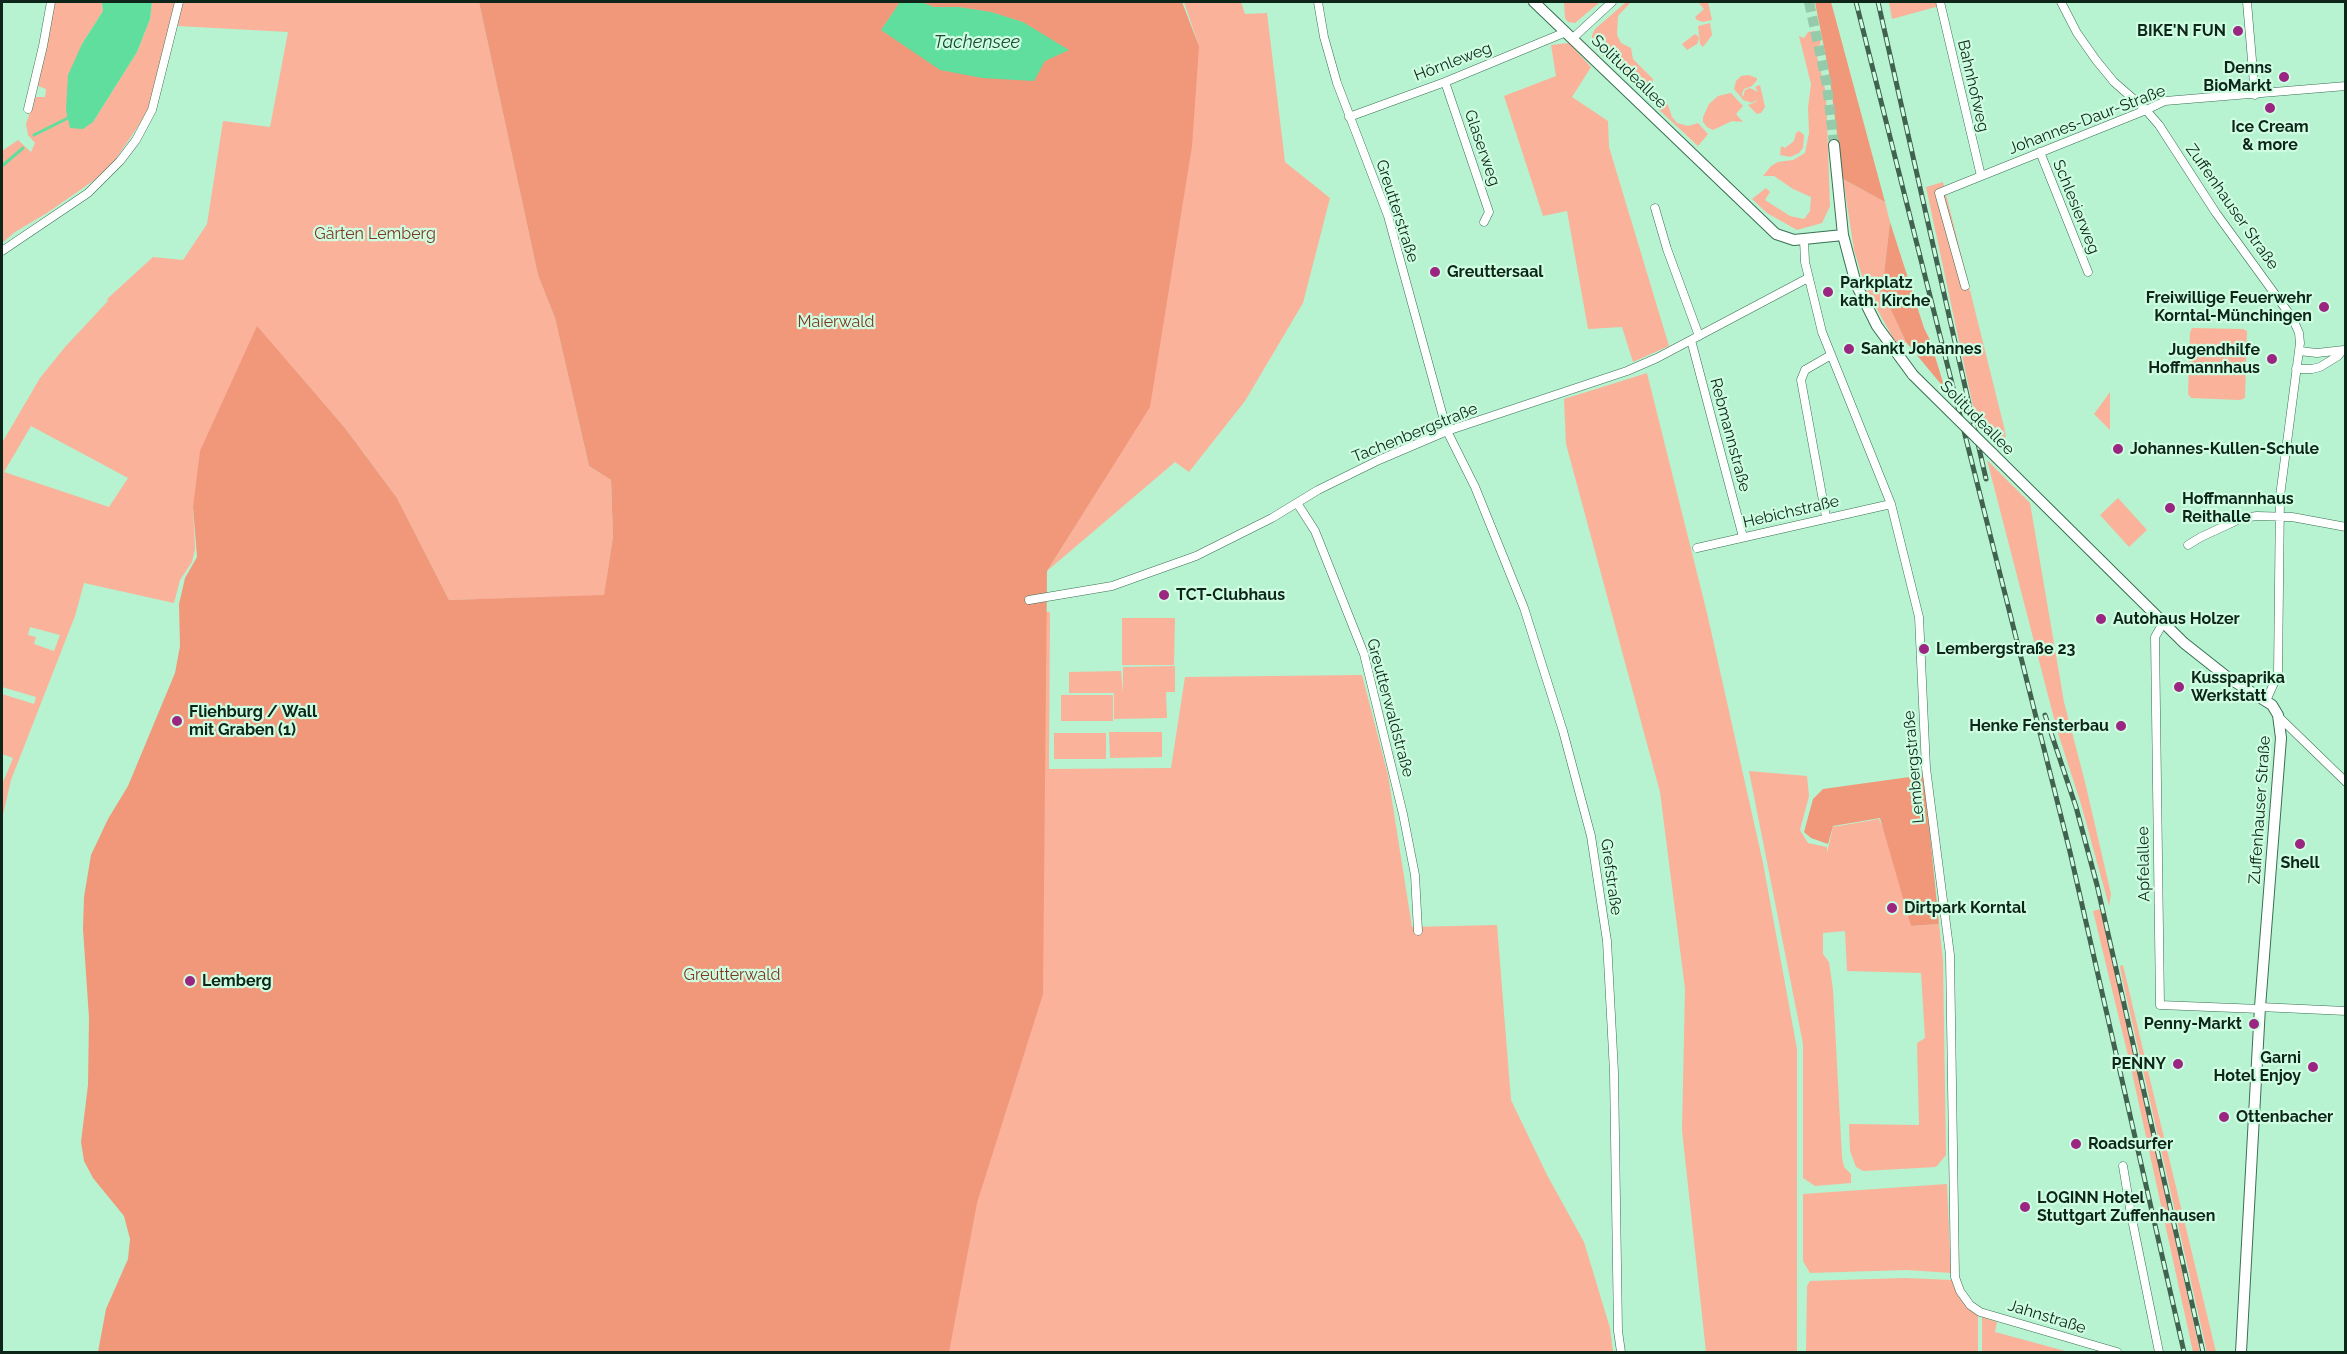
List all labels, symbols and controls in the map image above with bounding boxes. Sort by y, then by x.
place label: BIKE'N FUN [2137,21,2226,41]
marker: BIKE'N FUN [2231,24,2245,38]
street label: Solitudeallee [1587,31,1671,113]
water label: Tachensee [934,32,1020,54]
street label: Hörnleweg [1411,38,1495,86]
street label: Bahnhofweg [1953,38,1993,134]
place label: Denns BioMarkt [2203,58,2272,96]
marker: Denns BioMarkt [2277,70,2291,84]
street label: Johannes-Daur-Straße [2006,81,2168,159]
marker: Ice Cream & more [2263,101,2277,115]
street label: Glaserweg [1460,107,1504,189]
place label: Ice Cream & more [2231,117,2309,155]
street label: Zuffenhauser Straße [2181,140,2283,274]
street label: Greutterstraße [1371,157,1423,265]
street label: Schlesierweg [2048,157,2104,257]
park label: Gärten Lemberg [314,224,436,244]
place label: Greuttersaal [1447,262,1543,282]
marker: Greuttersaal [1428,265,1442,279]
place label: Parkplatz kath. Kirche [1840,273,1930,311]
marker: Parkplatz kath. Kirche [1821,285,1835,299]
place label: Freiwillige Feuerwehr Korntal-Münchingen [2146,288,2312,326]
marker: Freiwillige Feuerwehr Korntal-Münchingen [2317,300,2331,314]
park label: Maierwald [798,312,874,332]
place label: Sankt Johannes [1861,339,1982,359]
place label: Jugendhilfe Hoffmannhaus [2148,340,2260,378]
marker: Sankt Johannes [1842,342,1856,356]
marker: Jugendhilfe Hoffmannhaus [2265,352,2279,366]
street label: Rebmannstraße [1706,376,1754,494]
street label: Solitudeallee [1936,377,2018,459]
street label: Tachenbergstraße [1349,399,1481,467]
place label: Johannes-Kullen-Schule [2130,439,2319,459]
marker: Johannes-Kullen-Schule [2111,442,2125,456]
place label: Hoffmannhaus Reithalle [2182,489,2294,527]
street label: Hebichstraße [1741,492,1841,532]
marker: Hoffmannhaus Reithalle [2163,501,2177,515]
place label: TCT-Clubhaus [1176,585,1285,605]
marker: TCT-Clubhaus [1157,588,1171,602]
place label: Autohaus Holzer [2113,609,2240,629]
marker: Autohaus Holzer [2094,612,2108,626]
street label: Greutterwaldstraße [1362,637,1418,779]
place label: Lembergstraße 23 [1936,639,2075,659]
marker: Lembergstraße 23 [1917,642,1931,656]
place label: Kusspaprika Werkstatt [2191,668,2285,706]
marker: Kusspaprika Werkstatt [2172,680,2186,694]
place label: Fliehburg / Wall mit Graben (1) [189,702,317,740]
street label: Lembergstraße [1899,710,1929,824]
marker: Fliehburg / Wall mit Graben (1) [170,714,184,728]
place label: Henke Fensterbau [1969,716,2109,736]
marker: Henke Fensterbau [2114,719,2128,733]
street label: Zuffenhauser Straße [2245,735,2275,885]
street label: Apfelallee [2134,826,2154,902]
marker: Shell [2293,837,2307,851]
street label: Grefstraße [1596,838,1626,916]
place label: Shell [2280,853,2320,873]
place label: Dirtpark Korntal [1904,898,2026,918]
marker: Dirtpark Korntal [1885,901,1899,915]
park label: Greutterwald [683,965,781,985]
place label: Lemberg [202,971,272,991]
marker: Lemberg [183,974,197,988]
place label: Penny-Markt [2144,1014,2242,1034]
marker: Penny-Markt [2247,1017,2261,1031]
place label: Garni Hotel Enjoy [2214,1048,2301,1086]
place label: PENNY [2111,1054,2166,1074]
marker: PENNY [2171,1057,2185,1071]
marker: Garni Hotel Enjoy [2306,1060,2320,1074]
place label: Ottenbacher [2236,1107,2333,1127]
marker: Ottenbacher [2217,1110,2231,1124]
place label: Roadsurfer [2088,1134,2173,1154]
marker: Roadsurfer [2069,1137,2083,1151]
place label: LOGINN Hotel Stuttgart Zuffenhausen [2037,1188,2215,1226]
marker: LOGINN Hotel Stuttgart Zuffenhausen [2018,1200,2032,1214]
street label: Jahnstraße [2006,1296,2088,1338]

